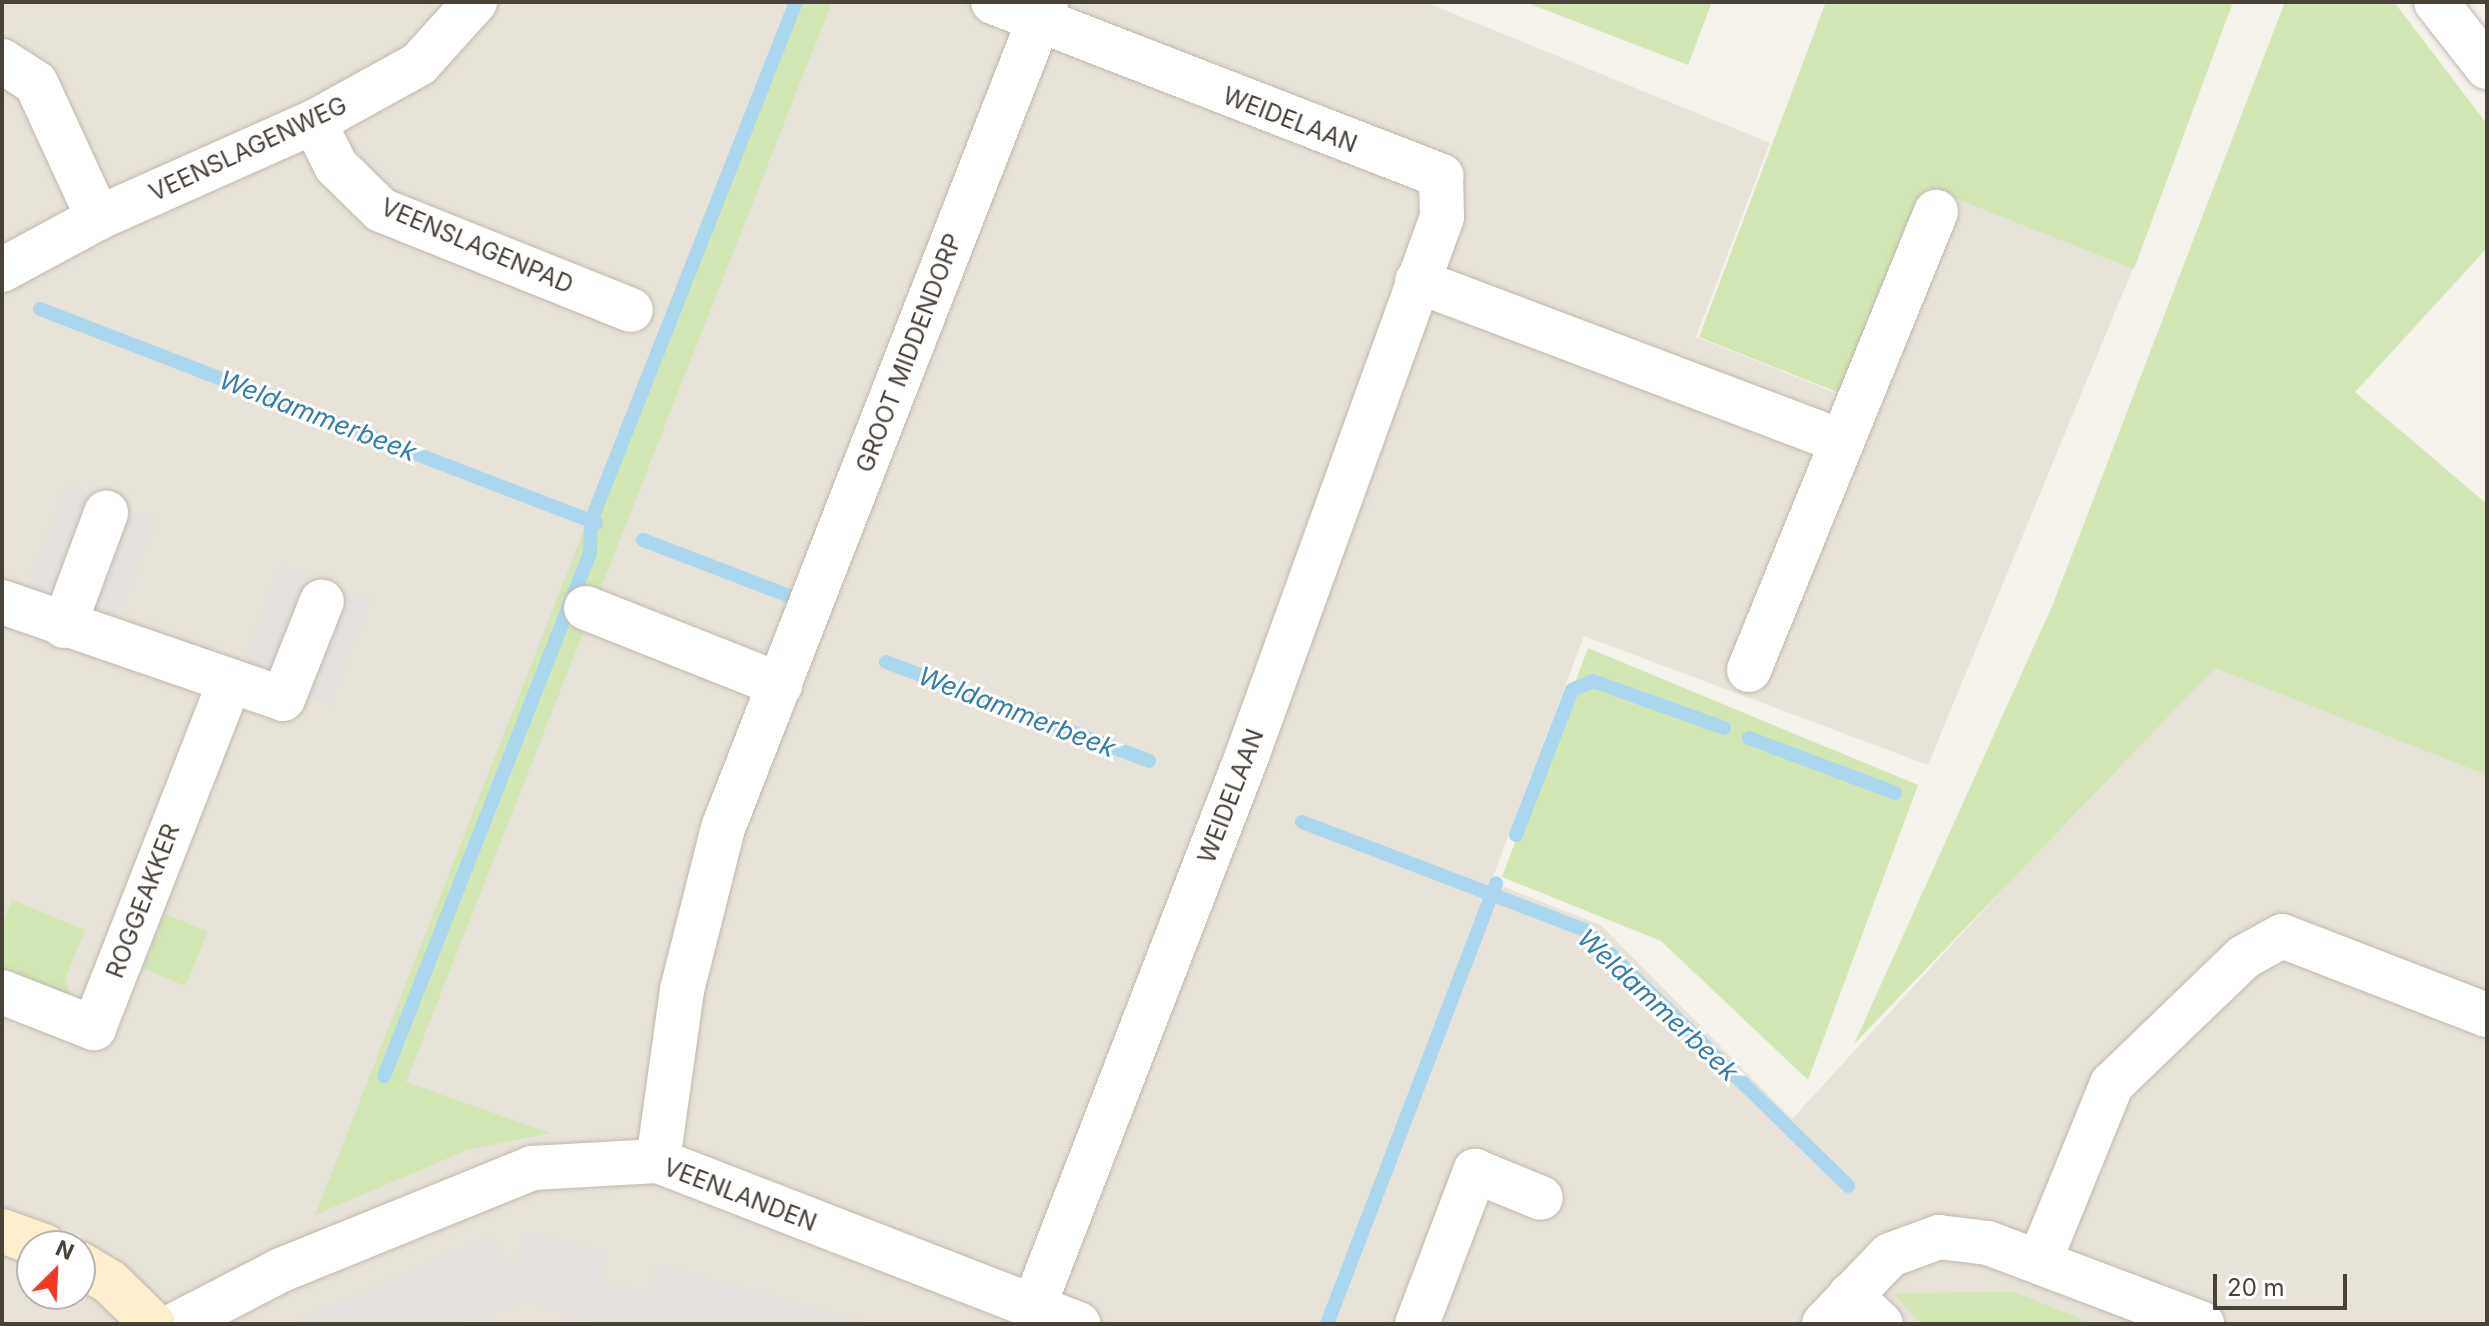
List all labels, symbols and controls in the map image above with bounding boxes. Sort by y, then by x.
street label: WEIDELAAN [1219,81,1361,159]
street label: VEENSLAGENWEG [145,91,351,207]
street label: VEENSLAGENPAD [377,192,577,300]
street label: GROOT MIDDENDORP [850,230,968,476]
water label: Weldammerbeek [215,364,421,468]
water label: Weldammerbeek [914,660,1120,764]
street label: WEIDELAAN [1192,725,1270,867]
street label: ROGGEAKKER [100,820,186,982]
water label: Weldammerbeek [1571,923,1745,1087]
street label: VEENLANDEN [659,1153,821,1237]
north arrow [16,1230,96,1310]
text: N [52,1235,78,1265]
scale bar [2217,1258,2351,1308]
text: 20 m [2227,1273,2285,1302]

